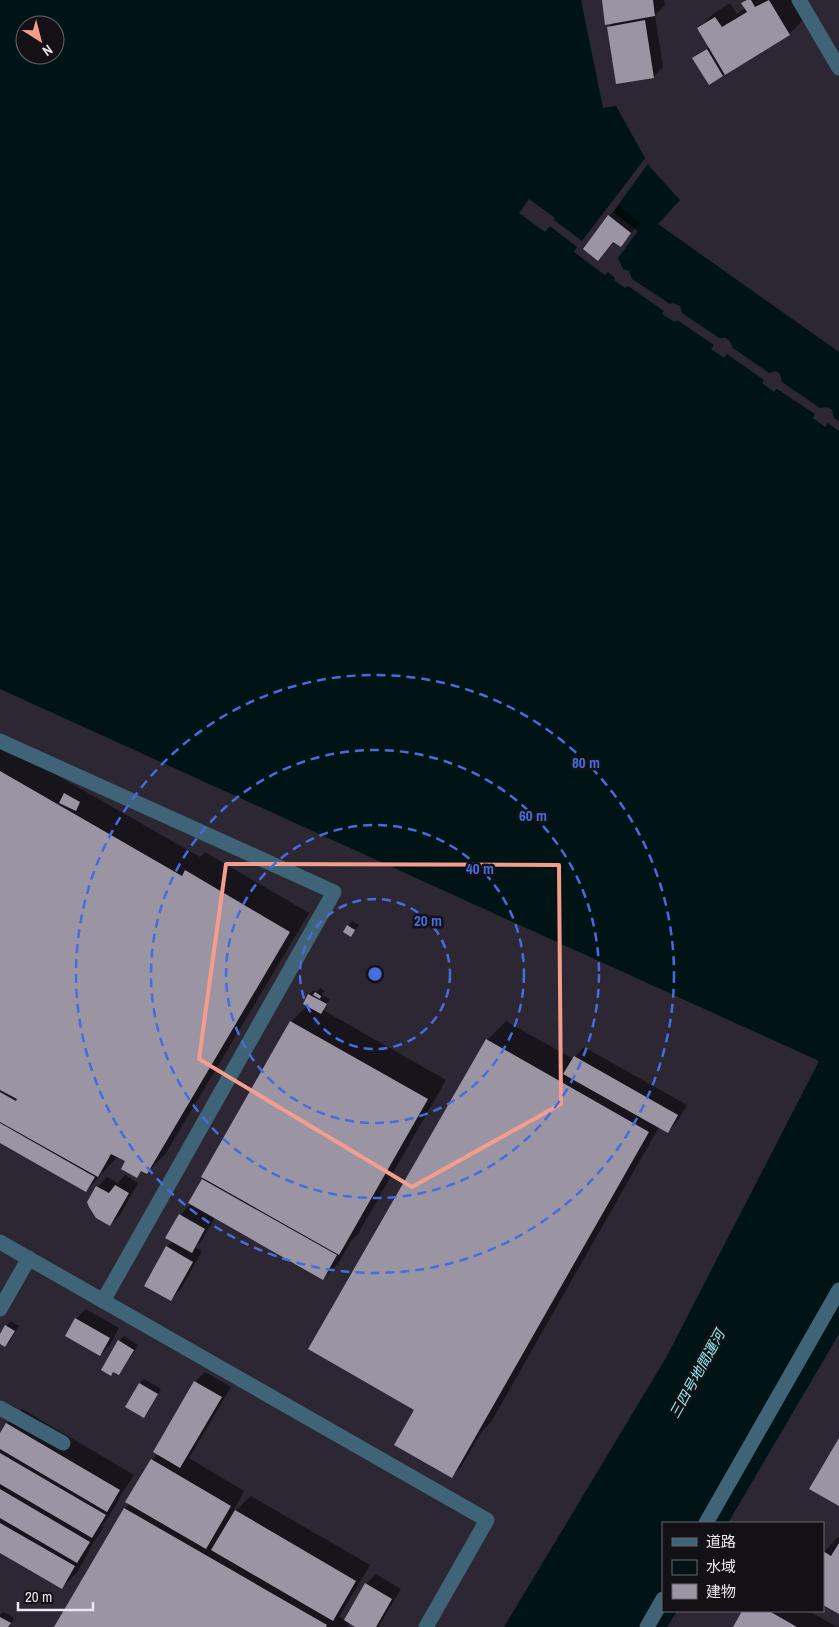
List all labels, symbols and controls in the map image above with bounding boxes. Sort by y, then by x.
north arrow [15,15,65,65]
text: N [39,41,56,60]
text: 80 m [572,752,600,773]
text: 60 m [519,805,547,826]
text: 40 m [466,858,494,879]
text: 20 m [414,910,442,931]
centre of rings [366,965,384,983]
water label: 三四号地間運河 [665,1324,730,1421]
legend [662,1522,824,1612]
text: 道路 [706,1531,736,1552]
text: 水域 [706,1556,736,1577]
scale bar [18,1580,92,1612]
text: 建物 [706,1581,736,1602]
text: 20 m [25,1586,52,1607]

